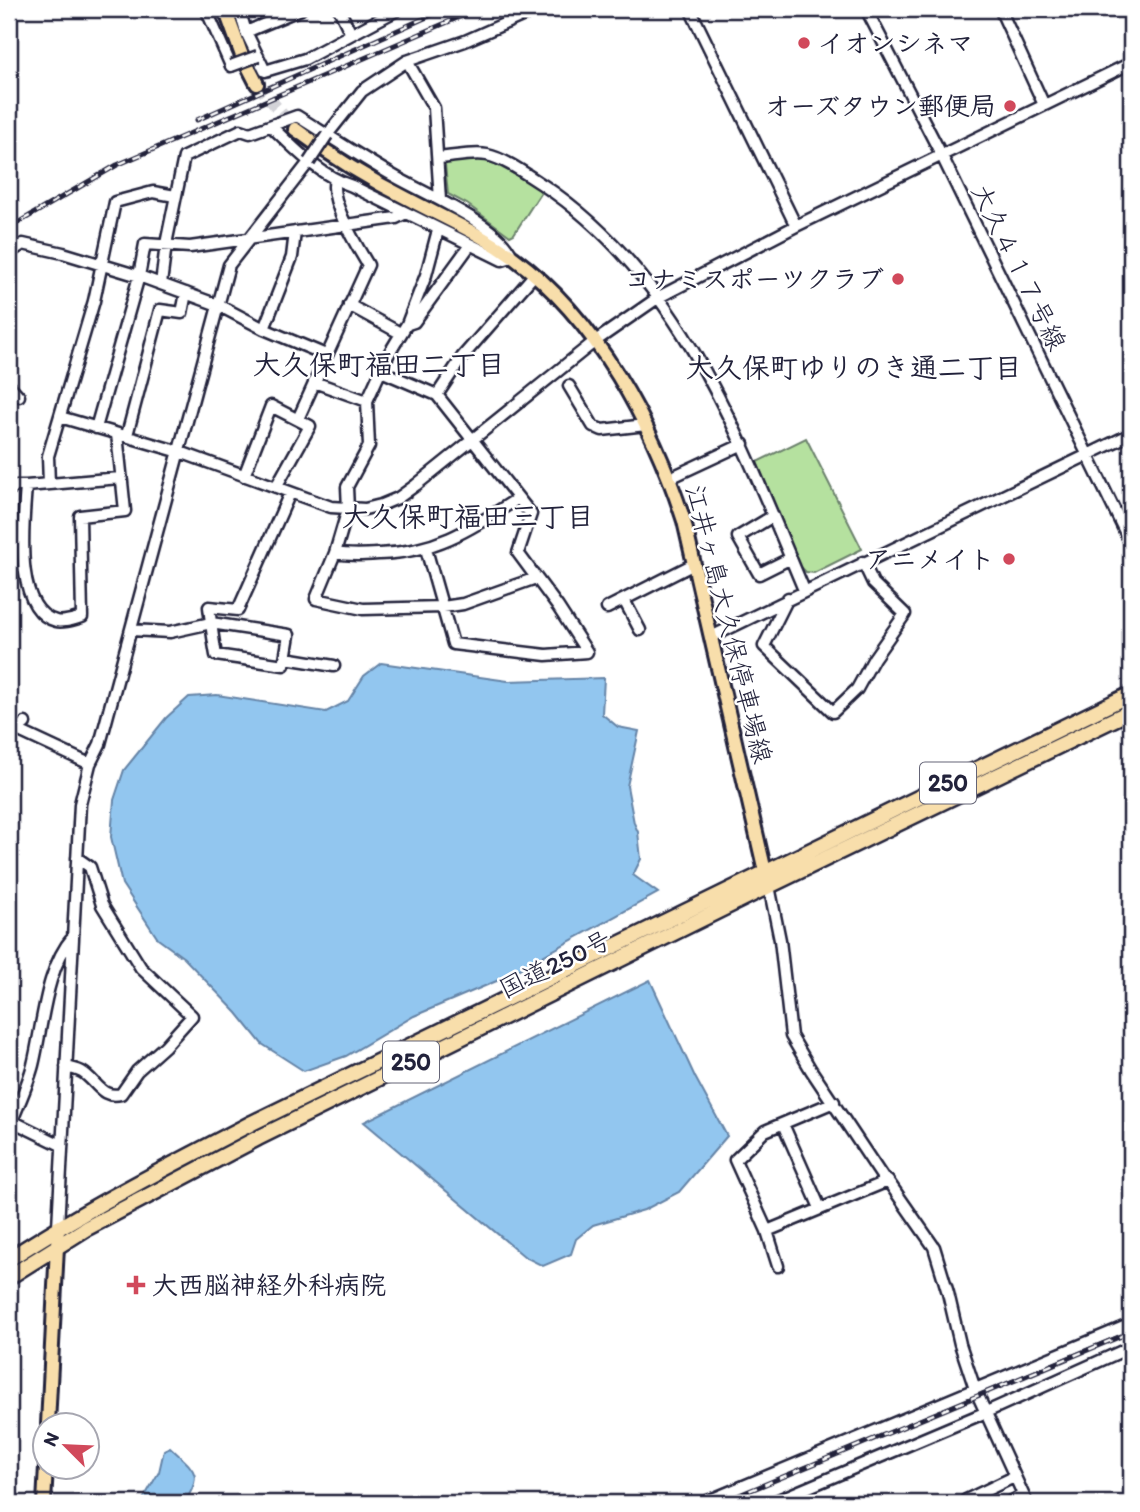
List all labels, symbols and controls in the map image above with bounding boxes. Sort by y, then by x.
place label: イオンシネマ [818,27,973,59]
marker: イオンシネマ [796,35,812,51]
place label: オーズタウン郵便局 [764,90,996,122]
marker: オーズタウン郵便局 [1002,98,1018,114]
street label: 大久４１７号線 [965,178,1073,356]
place label: コナミスポーツクラブ [625,263,884,295]
marker: コナミスポーツクラブ [890,271,906,287]
district label: 大久保町福田二丁目 [253,347,505,381]
district label: 大久保町ゆりのき通二丁目 [686,350,1022,384]
street label: 江井ヶ島大久保停車場線 [679,481,779,767]
district label: 大久保町福田三丁目 [342,499,594,533]
place label: アニメイト [865,543,995,575]
marker: アニメイト [1001,551,1017,567]
road number: 250 [920,762,976,804]
street label: 国道250号 [493,923,617,1005]
road number: 250 [383,1042,439,1082]
place label: 大西脳神経外科病院 [152,1269,386,1301]
marker: 大西脳神経外科病院 [126,1275,146,1295]
north arrow [32,1410,102,1480]
text: N [38,1429,64,1450]

